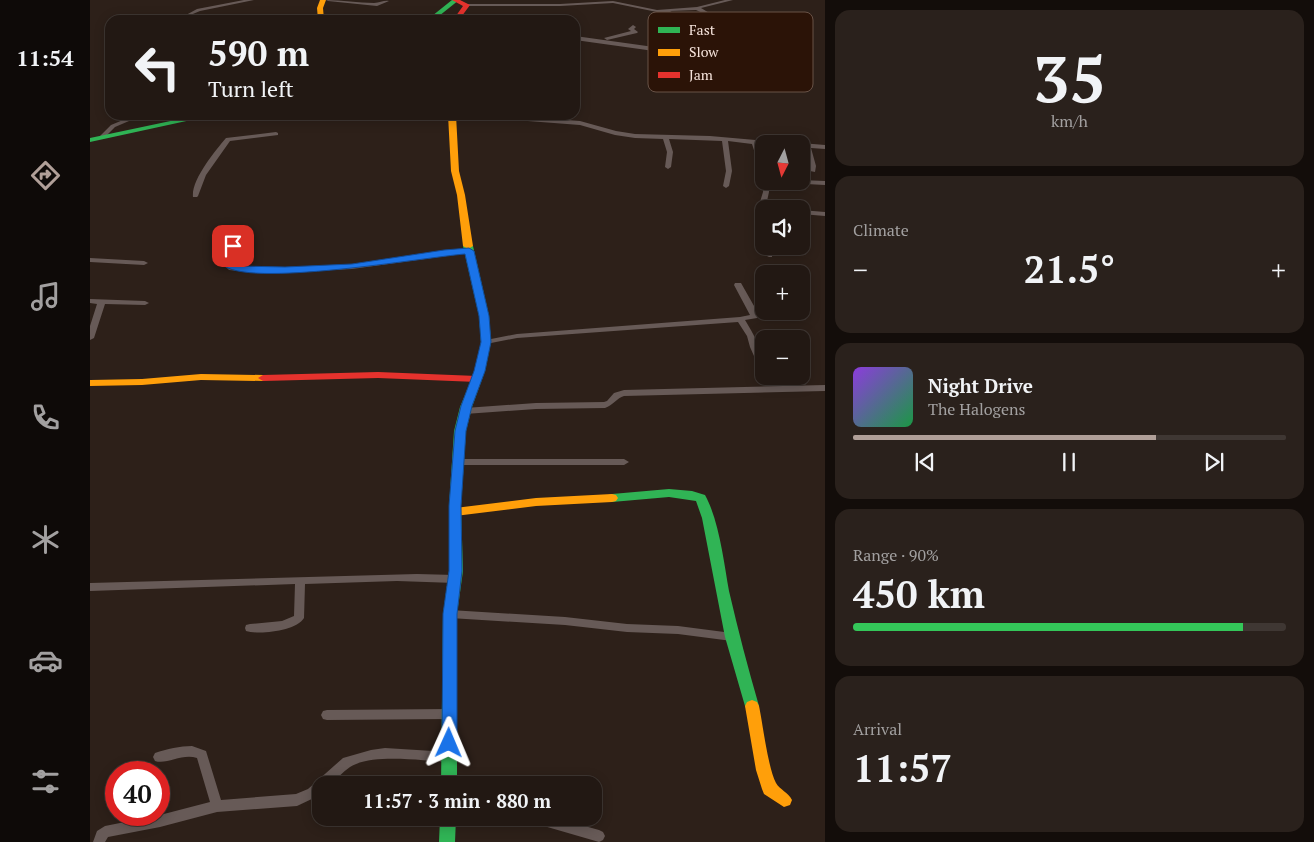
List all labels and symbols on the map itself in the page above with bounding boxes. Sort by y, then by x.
legend [648,12,813,92]
text: Fast [689,20,716,39]
text: Slow [689,42,719,61]
text: Jam [689,65,713,84]
north arrow [755,135,810,190]
pin [212,225,254,267]
position arrow [422,716,474,768]
speed limit sign: 40 [105,761,170,826]

